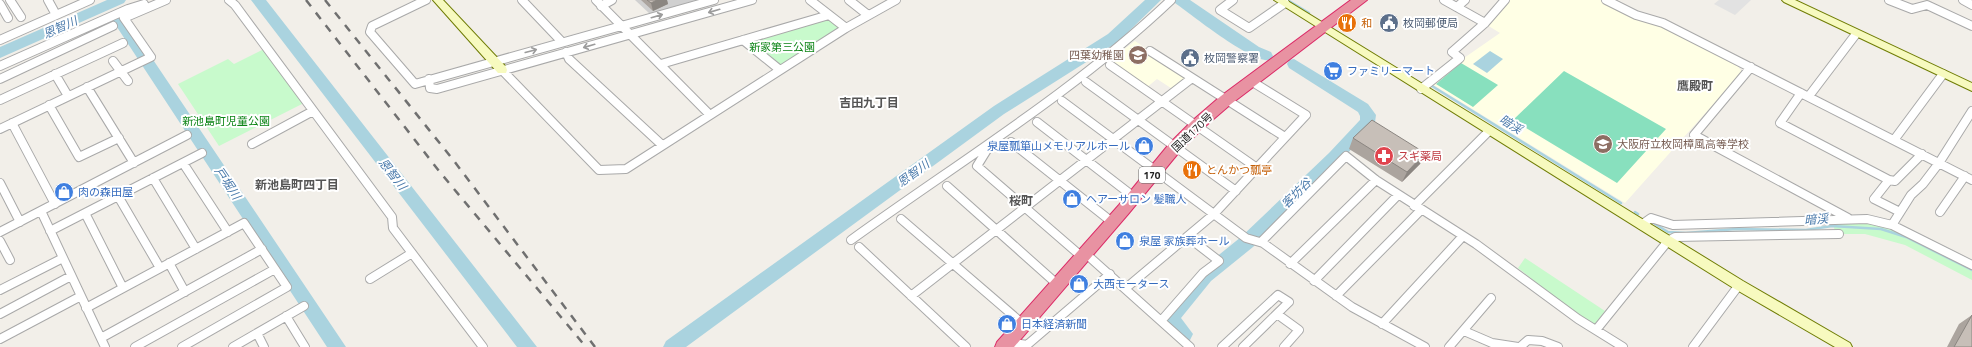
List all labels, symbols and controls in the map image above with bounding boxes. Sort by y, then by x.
one-way arrow [708,7,721,15]
water label: 恩智川 [40,10,82,43]
one-way arrow [650,12,663,19]
restaurant icon: 和 [1336,12,1358,34]
public building icon: 枚岡郵便局 [1378,12,1400,34]
place label: 和 [1361,15,1372,31]
place label: 枚岡郵便局 [1403,15,1458,31]
park label: 新家第三公園 [749,39,815,55]
one-way arrow [583,43,596,50]
school or university icon: 四葉幼稚園 [1127,44,1149,66]
one-way arrow [525,46,538,54]
place label: 四葉幼稚園 [1069,47,1124,63]
public building icon: 枚岡警察署 [1179,47,1201,69]
place label: 枚岡警察署 [1204,50,1259,66]
supermarket icon: ファミリーマート [1322,60,1344,82]
place label: ファミリーマート [1347,63,1435,79]
district label: 鷹殿町 [1677,76,1713,95]
district label: 吉田九丁目 [839,93,899,112]
street label: 国道170号 [1168,108,1216,156]
water label: 暗渓 [1496,110,1528,139]
park label: 新池島町児童公園 [182,113,270,129]
school or university icon: 大阪府立枚岡樟風高等学校 [1592,133,1614,155]
shop icon: 泉屋瓢箪山メモリアルホール [1133,135,1155,157]
place label: 大阪府立枚岡樟風高等学校 [1617,136,1749,152]
place label: 泉屋瓢箪山メモリアルホール [987,138,1130,154]
pharmacy icon: スギ薬局 [1373,145,1395,167]
place label: スギ薬局 [1398,148,1442,164]
water label: 恩智川 [374,154,413,196]
water label: 恩智川 [893,154,935,191]
restaurant icon: とんかつ瓢亭 [1181,159,1203,181]
place label: とんかつ瓢亭 [1206,162,1272,178]
water label: 戸堀川 [210,163,247,205]
road number: 170 [1139,167,1165,183]
water label: 客坊谷 [1277,173,1316,212]
district label: 新池島町四丁目 [255,175,339,194]
shop icon: 肉の森田屋 [53,181,75,203]
place label: 肉の森田屋 [78,184,133,200]
shop icon: ヘアーサロン 髪職人 [1061,188,1083,210]
district label: 桜町 [1009,191,1033,210]
place label: ヘアーサロン 髪職人 [1086,191,1187,207]
water label: 暗渓 [1803,208,1831,230]
shop icon: 泉屋 家族葬ホール [1114,230,1136,252]
place label: 泉屋 家族葬ホール [1139,233,1229,249]
shop icon: 大西モータース [1068,273,1090,295]
place label: 大西モータース [1093,276,1169,292]
shop icon: 日本経済新聞 [996,313,1018,335]
place label: 日本経済新聞 [1021,316,1087,332]

